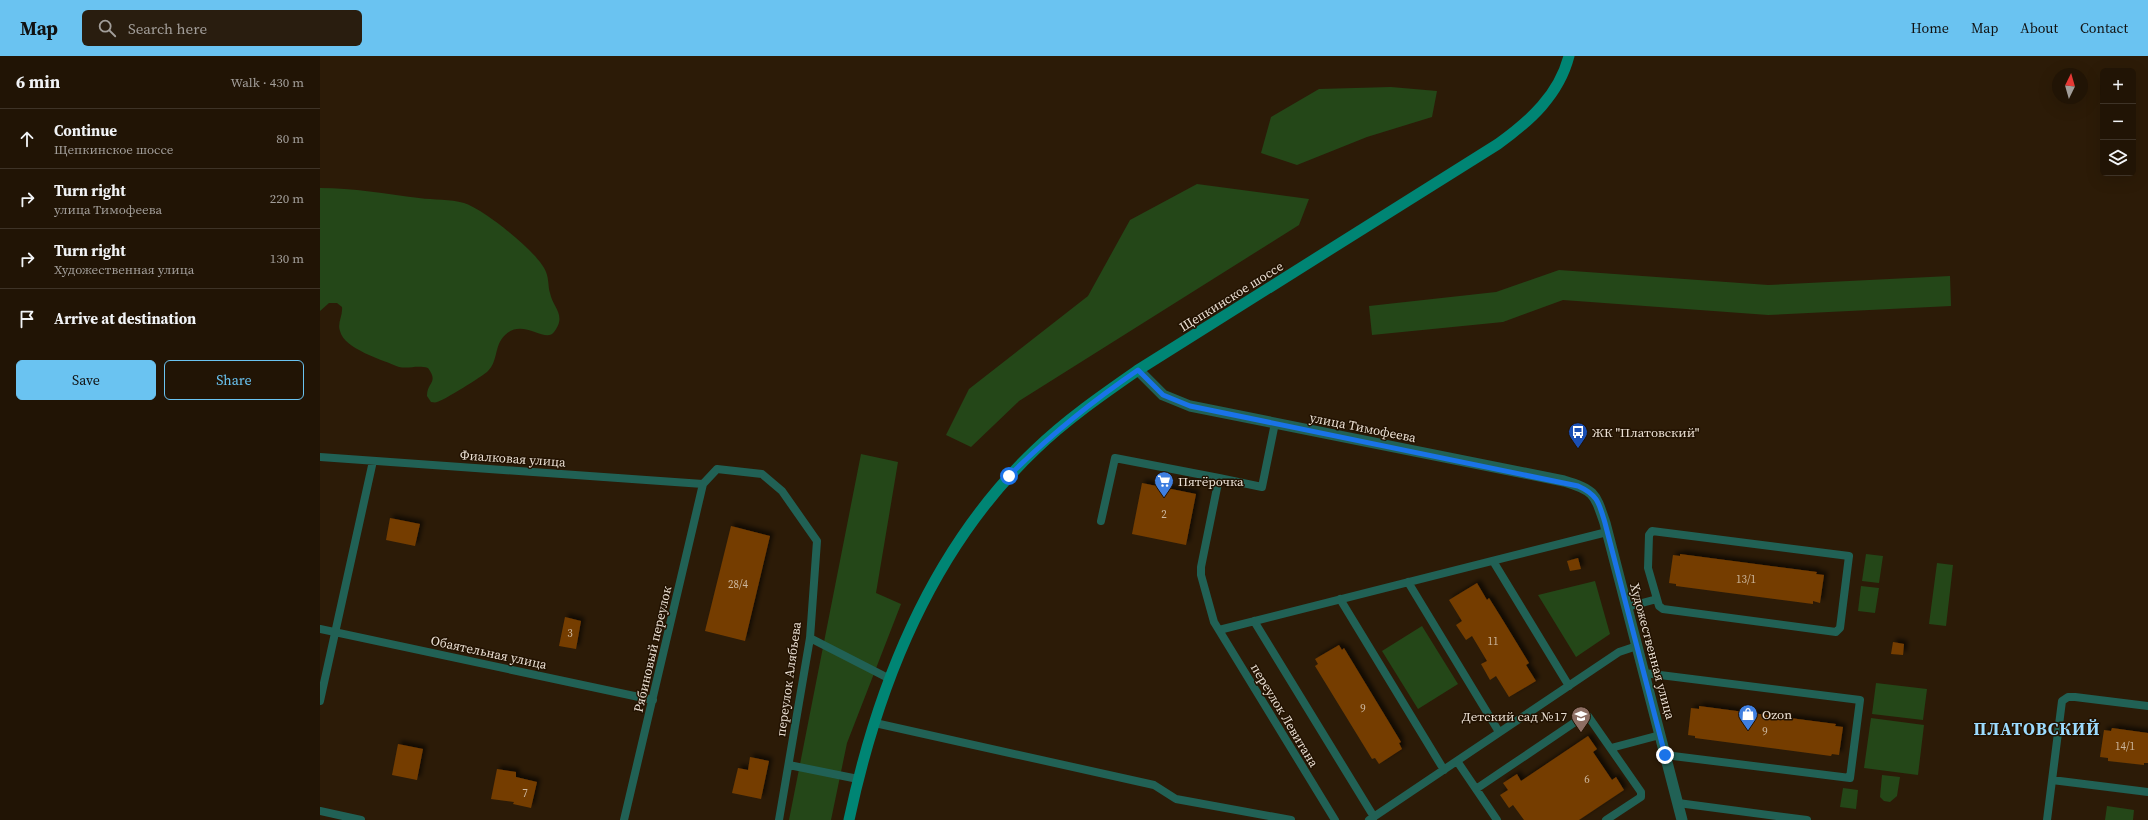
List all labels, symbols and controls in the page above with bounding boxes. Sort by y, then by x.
search box [82,10,362,46]
text: Map [20,15,58,41]
icon: search [96,17,118,39]
text: Search here [128,18,207,39]
text: Home [1911,18,1949,38]
text: Map [1971,18,1998,38]
text: About [2020,18,2058,38]
text: Contact [2080,18,2128,38]
north arrow [2052,68,2088,104]
map controls [2100,68,2136,176]
button: + [2100,68,2136,104]
text: 6 min [16,70,60,94]
text: Walk · 430 m [231,74,304,91]
button: − [2100,104,2136,140]
text: Continue [54,120,117,141]
icon: ahead [16,128,38,150]
text: 80 m [276,130,304,147]
button: layers [2100,140,2136,176]
text: Щепкинское шоссе [54,141,173,158]
text: Turn right [54,180,126,201]
icon: right [16,188,38,210]
text: 220 m [270,190,304,207]
text: улица Тимофеева [54,201,162,218]
text: Turn right [54,240,126,261]
icon: right [16,248,38,270]
text: 130 m [270,250,304,267]
street label: Щепкинское шоссе [1176,257,1287,335]
text: Художественная улица [54,261,194,278]
icon: arrive [16,308,38,330]
text: Arrive at destination [54,308,196,329]
button: Save [16,360,156,400]
button: Share [164,360,304,400]
street label: улица Тимофеева [1308,409,1418,446]
bus stop icon: ЖК "Платовский" [1567,421,1589,449]
place label: ЖК "Платовский" [1592,424,1700,441]
street label: Фиалковая улица [460,446,567,471]
route start [1000,467,1018,485]
supermarket icon: Пятёрочка [1153,470,1175,498]
place label: Пятёрочка [1178,473,1244,490]
house number: 2 [1161,507,1167,522]
house number: 13/1 [1736,572,1756,587]
house number: 28/4 [728,577,749,592]
street label: Художественная улица [1626,581,1679,722]
street label: Рябиновый переулок [630,584,675,714]
street label: переулок Алябьева [772,620,805,738]
house number: 3 [567,626,573,641]
street label: Обаятельная улица [429,632,549,673]
house number: 11 [1488,634,1499,649]
street label: переулок Левитана [1247,660,1322,770]
house number: 9 [1360,701,1366,716]
shop icon: Ozon [1737,703,1759,731]
school or university icon: Детский сад №17 [1570,705,1592,733]
place label: Ozon [1762,706,1792,723]
place label: Детский сад №17 [1462,708,1567,725]
district label: ПЛАТОВСКИЙ [1973,717,2101,741]
house number: 9 [1762,724,1768,739]
house number: 14/1 [2115,739,2135,754]
route end [1656,746,1674,764]
house number: 6 [1584,772,1590,787]
house number: 7 [522,786,528,801]

